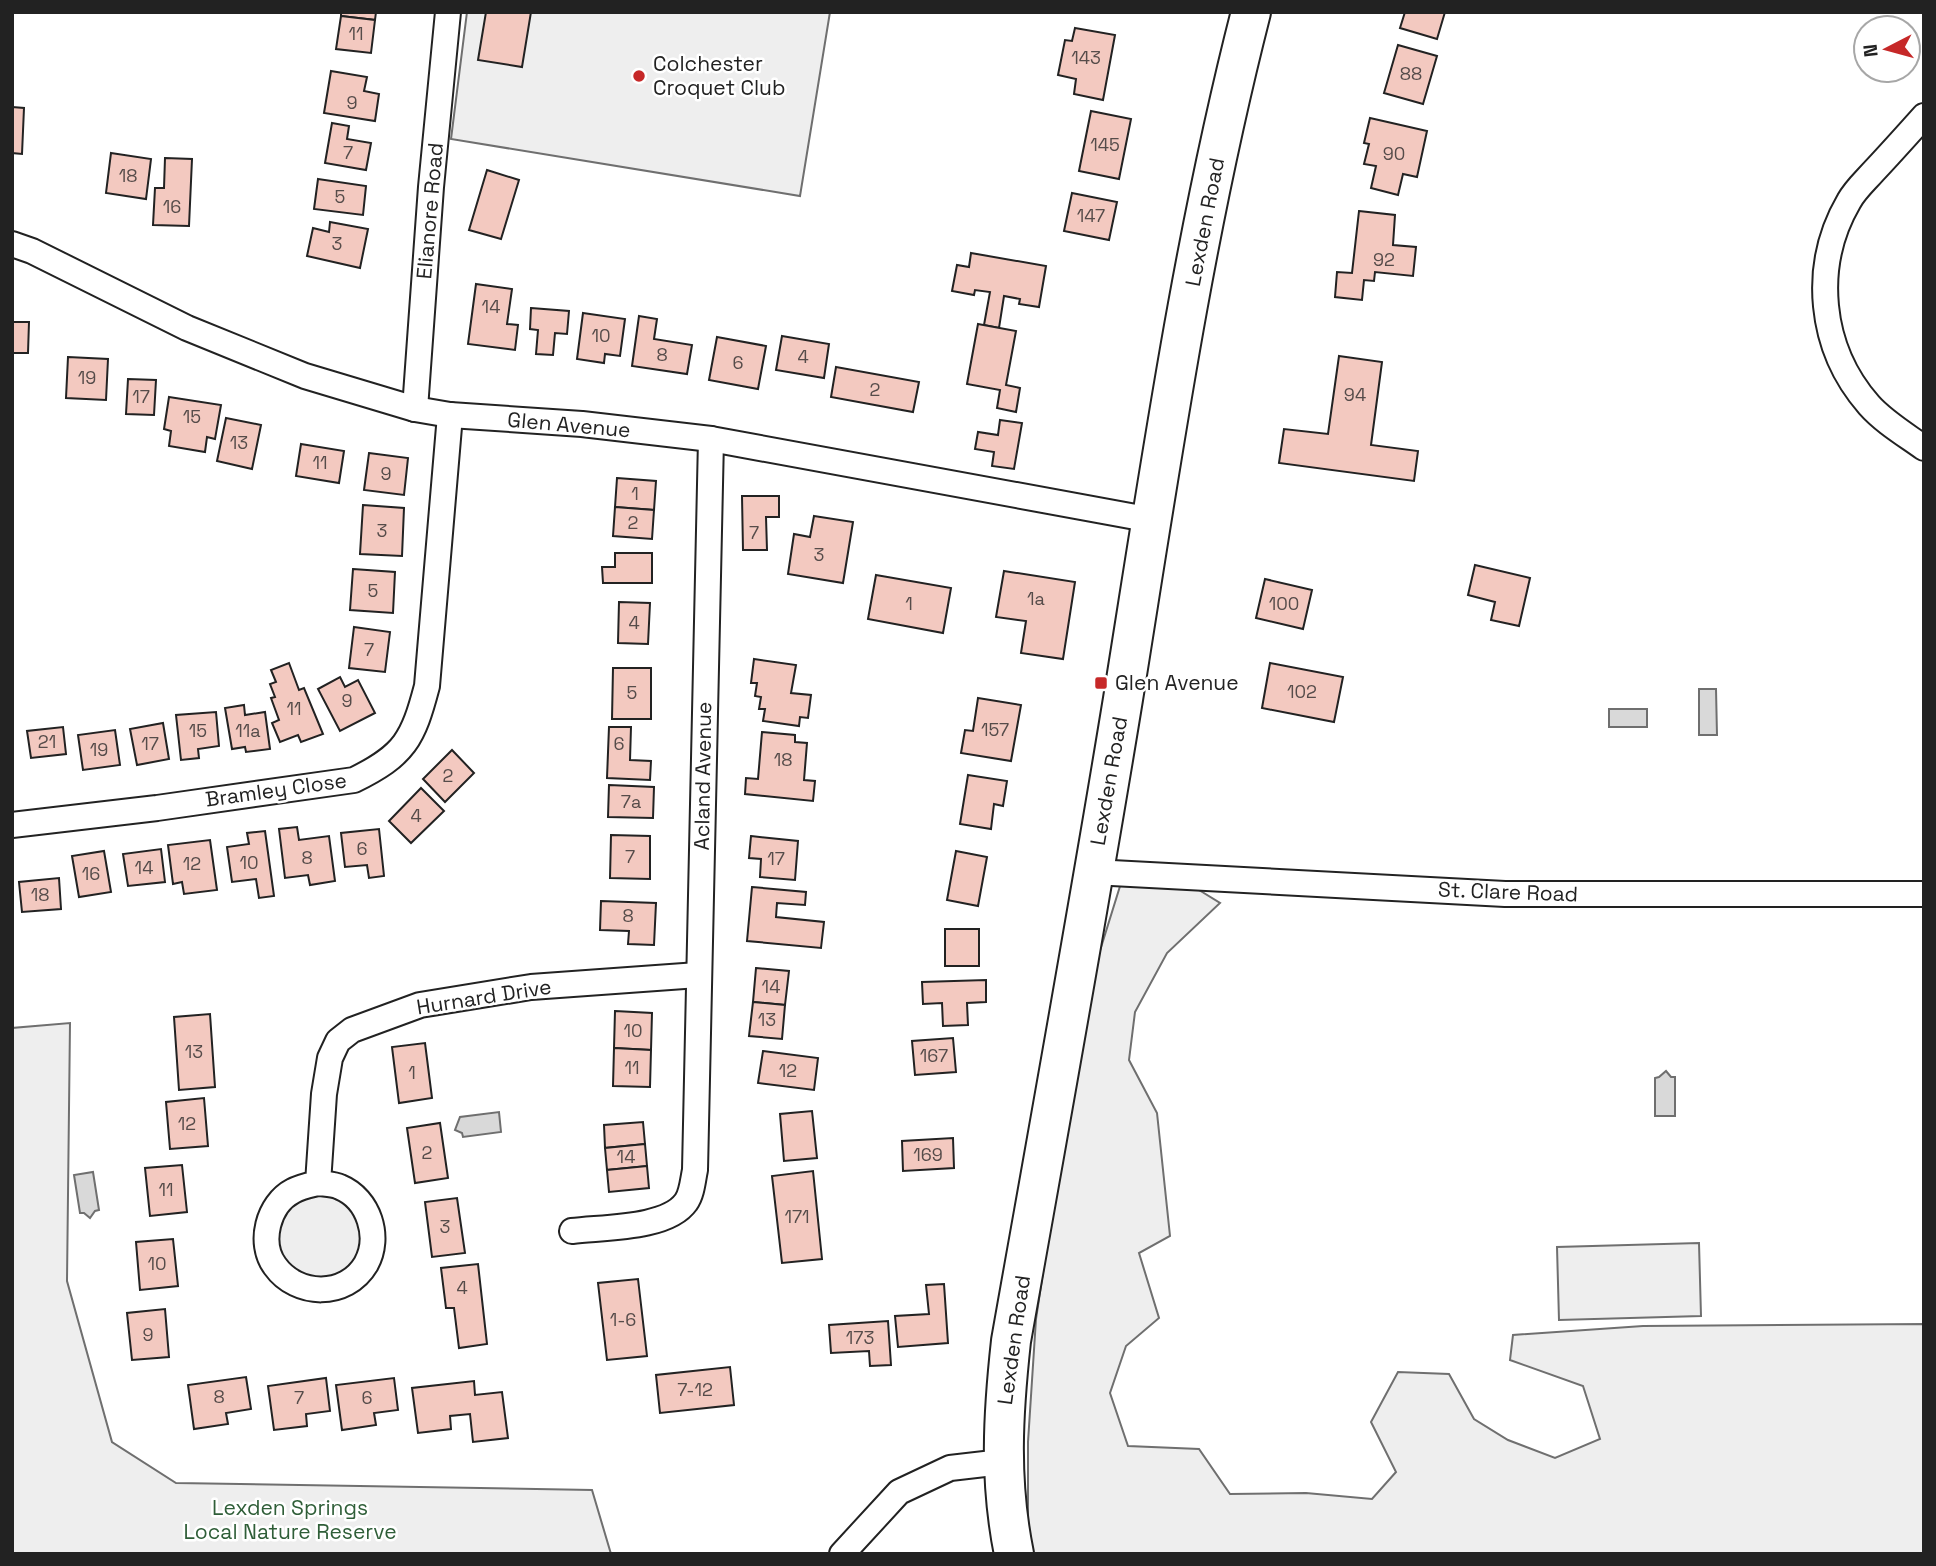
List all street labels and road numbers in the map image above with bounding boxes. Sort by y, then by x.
street label: Elianore Road [410,142,449,280]
street label: Lexden Road [1179,155,1230,289]
street label: Glen Avenue [506,406,632,443]
street label: Acland Avenue [688,701,717,851]
street label: Lexden Road [1084,714,1133,848]
street label: Bramley Close [203,766,348,813]
street label: St. Clare Road [1438,876,1579,907]
street label: Hurnard Drive [415,973,553,1020]
street label: Lexden Road [991,1273,1036,1407]

